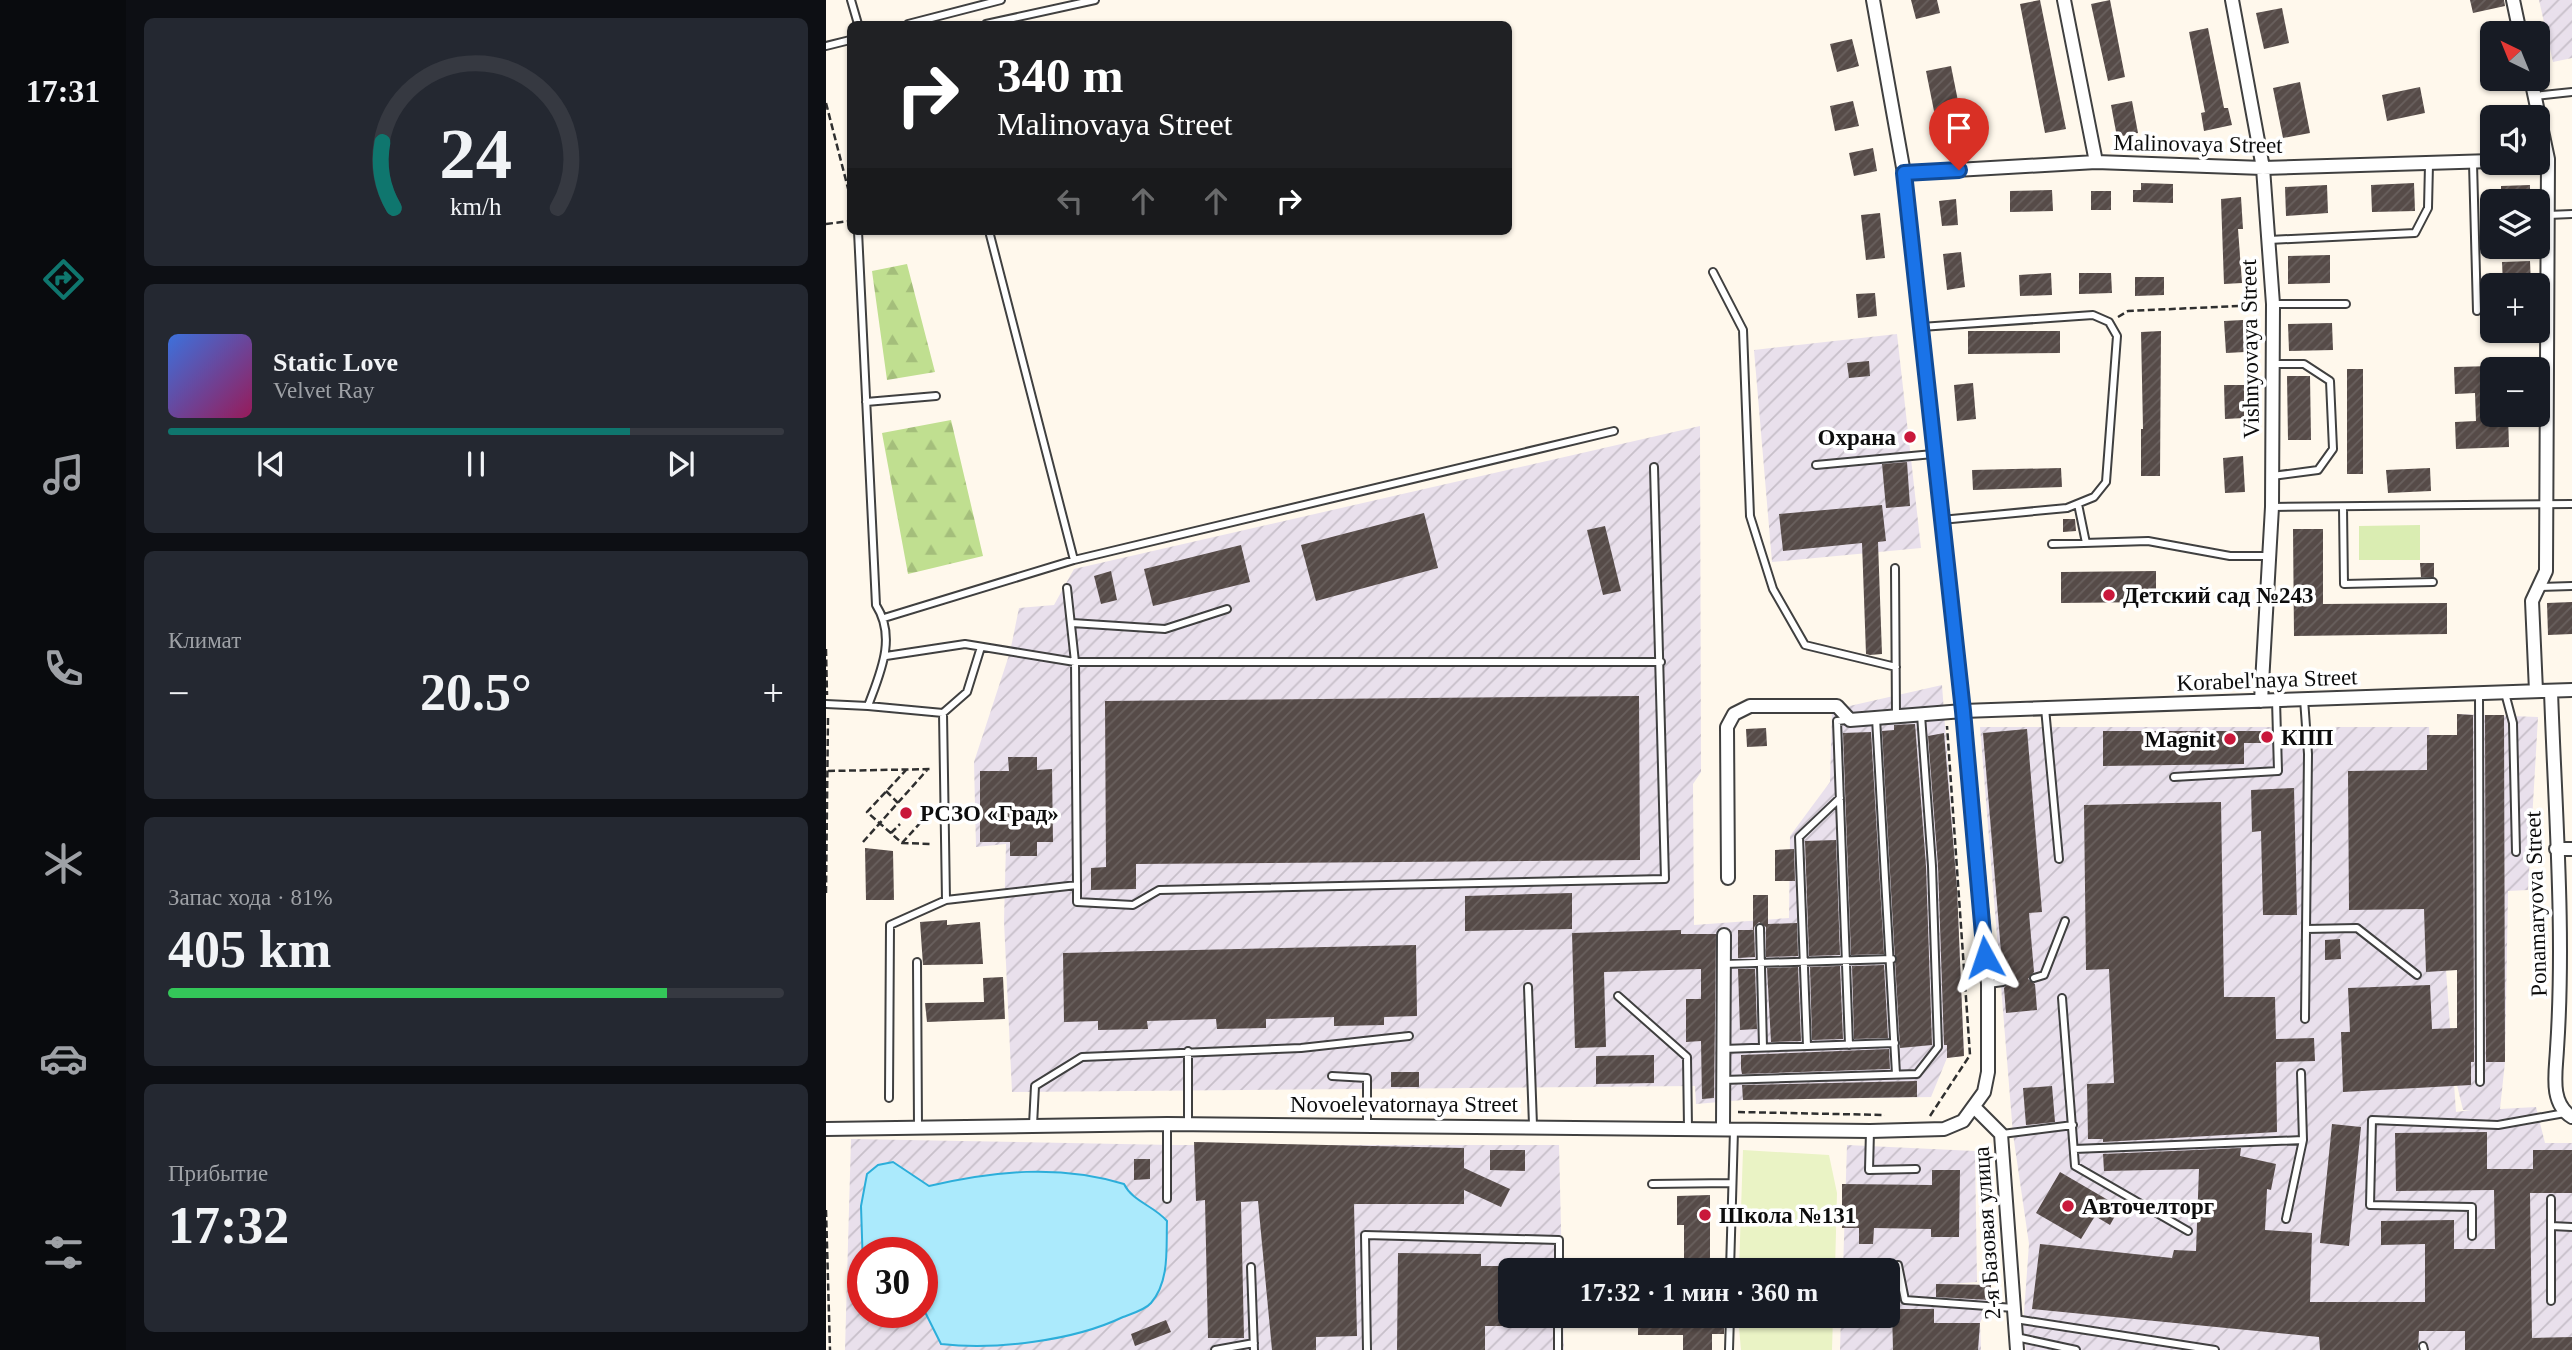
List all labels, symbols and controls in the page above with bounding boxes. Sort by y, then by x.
north arrow [2480,21,2550,91]
map controls [2480,21,2550,427]
text: 340 m [997,48,1124,103]
icon: right [882,49,973,140]
text: 17:31 [26,73,100,109]
pin [1929,98,1989,170]
button: sound [2480,105,2550,175]
text: Malinovaya Street [997,106,1232,142]
icon: arrive [1940,109,1978,147]
text: 24 [440,114,512,195]
street label: Malinovaya Street [2113,130,2283,158]
icon: left [1051,182,1089,220]
icon: ahead [1124,182,1162,220]
icon: ahead [1197,182,1235,220]
icon: right [1270,182,1308,220]
button: layers [2480,189,2550,259]
text: km/h [450,193,502,220]
icon: directions [39,255,88,304]
street label: Vishnyovaya Street [2236,258,2264,439]
button: + [2480,273,2550,343]
text: Static Love [273,348,398,377]
button: − [2480,357,2550,427]
text: Velvet Ray [273,378,375,403]
place label: Охрана [1818,425,1896,450]
marker: Охрана [1902,429,1918,445]
icon: previous [252,445,290,483]
icon: pause [457,445,495,483]
icon: next [662,445,700,483]
icon: music [39,450,88,499]
place label: Детский сад №243 [2123,583,2314,608]
marker: Детский сад №243 [2101,587,2117,603]
text: Климат [168,628,241,653]
icon: phone [39,644,88,693]
text: 20.5° [420,664,532,721]
street label: Korabel'naya Street [2176,664,2359,696]
text: − [168,672,189,714]
text: + [763,672,784,714]
place label: КПП [2281,725,2334,750]
place label: Magnit [2144,727,2216,752]
marker: КПП [2259,729,2275,745]
marker: Magnit [2222,731,2238,747]
place label: РСЗО «Град» [920,801,1059,826]
marker: РСЗО «Град» [898,805,914,821]
street label: Ponamaryova Street [2520,810,2552,997]
icon: climate [39,839,88,888]
text: Запас хода · 81% [168,885,333,910]
position arrow [1948,920,2022,994]
text: 405 km [168,921,331,978]
icon: car [39,1034,88,1083]
street label: Novoelevatornaya Street [1290,1092,1519,1117]
street label: 2-я Базовая улица [1968,1146,2006,1320]
text: Прибытие [168,1161,268,1186]
place label: Авточелторг [2082,1194,2214,1219]
text: 17:32 [168,1197,289,1254]
marker: Авточелторг [2060,1198,2076,1214]
place label: Школа №131 [1719,1203,1856,1228]
marker: Школа №131 [1697,1207,1713,1223]
icon: filters [39,1228,88,1277]
speed limit sign: 30 [847,1237,938,1328]
text: 17:32 · 1 мин · 360 m [1580,1278,1818,1307]

